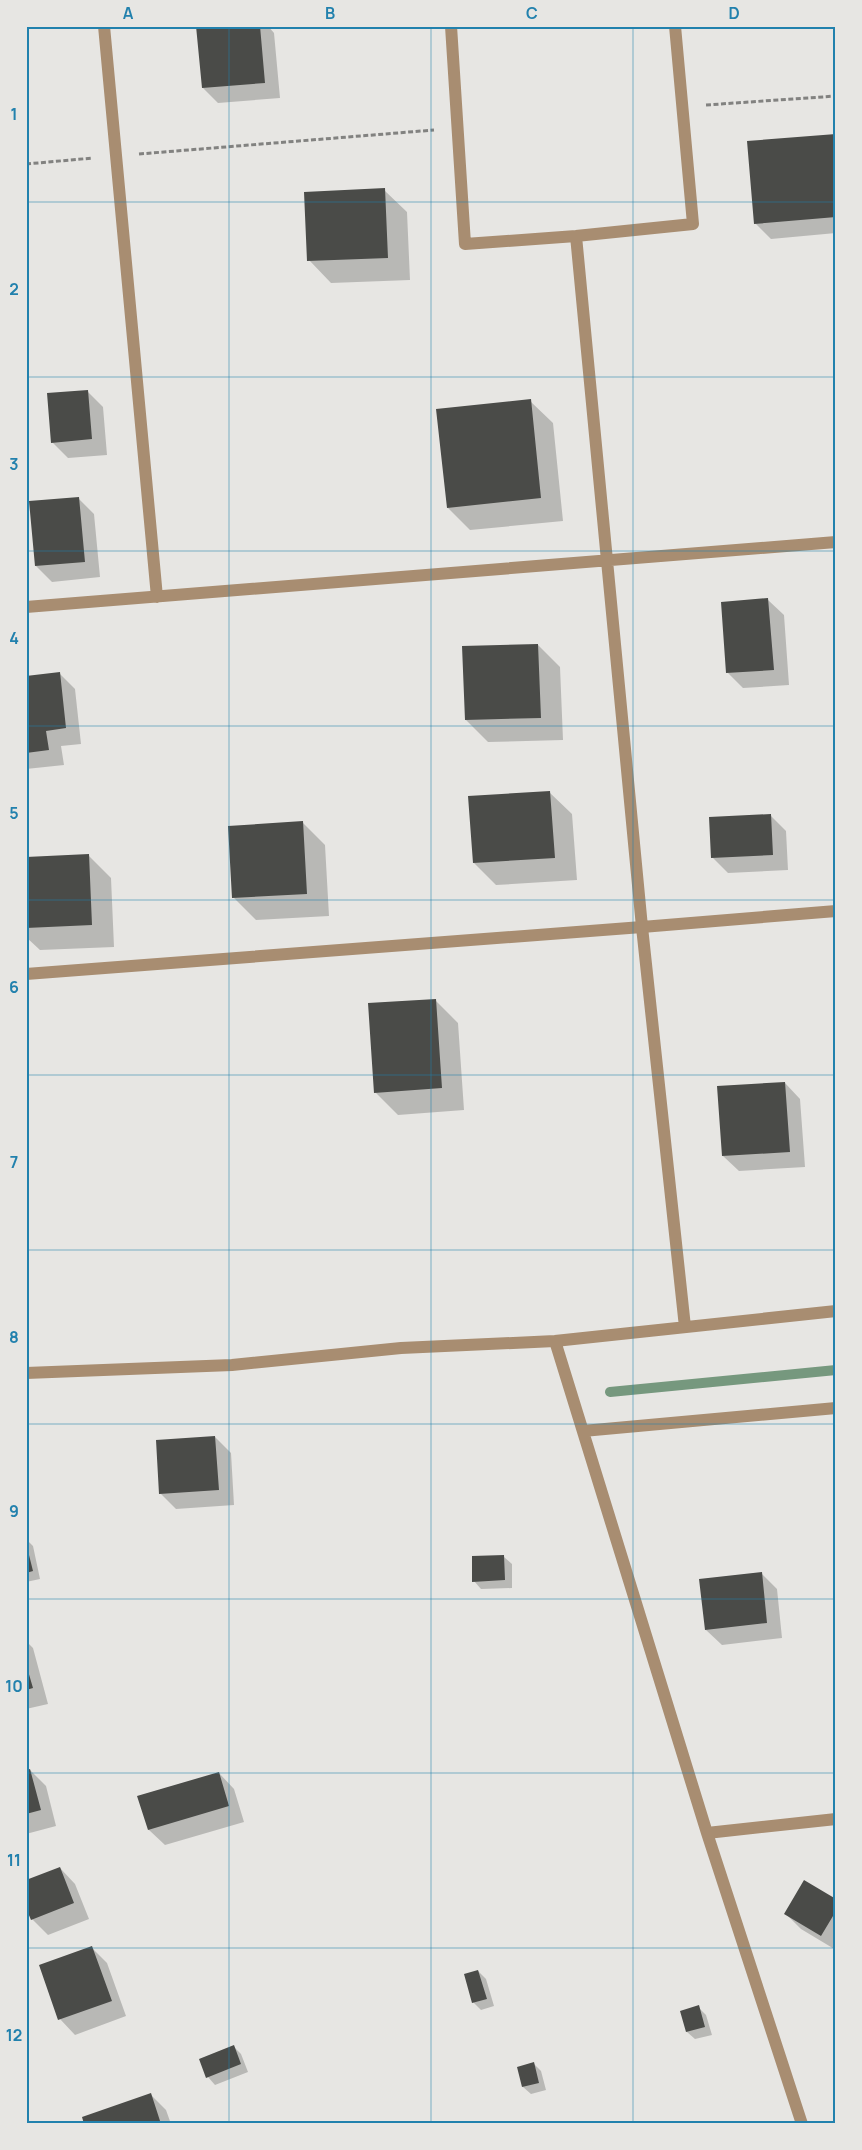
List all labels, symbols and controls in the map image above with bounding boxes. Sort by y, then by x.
text: A [123,2,134,24]
text: B [325,2,335,24]
text: C [526,2,538,24]
text: D [728,2,740,24]
text: 1 [10,103,18,125]
text: 2 [9,278,19,300]
text: 3 [9,453,19,475]
text: 4 [9,627,19,649]
text: 5 [9,802,19,824]
text: 6 [9,976,19,998]
text: 7 [10,1151,18,1173]
text: 8 [9,1326,19,1348]
text: 9 [9,1500,19,1522]
text: 10 [5,1675,23,1697]
text: 11 [7,1849,21,1871]
text: 12 [6,2024,22,2046]

